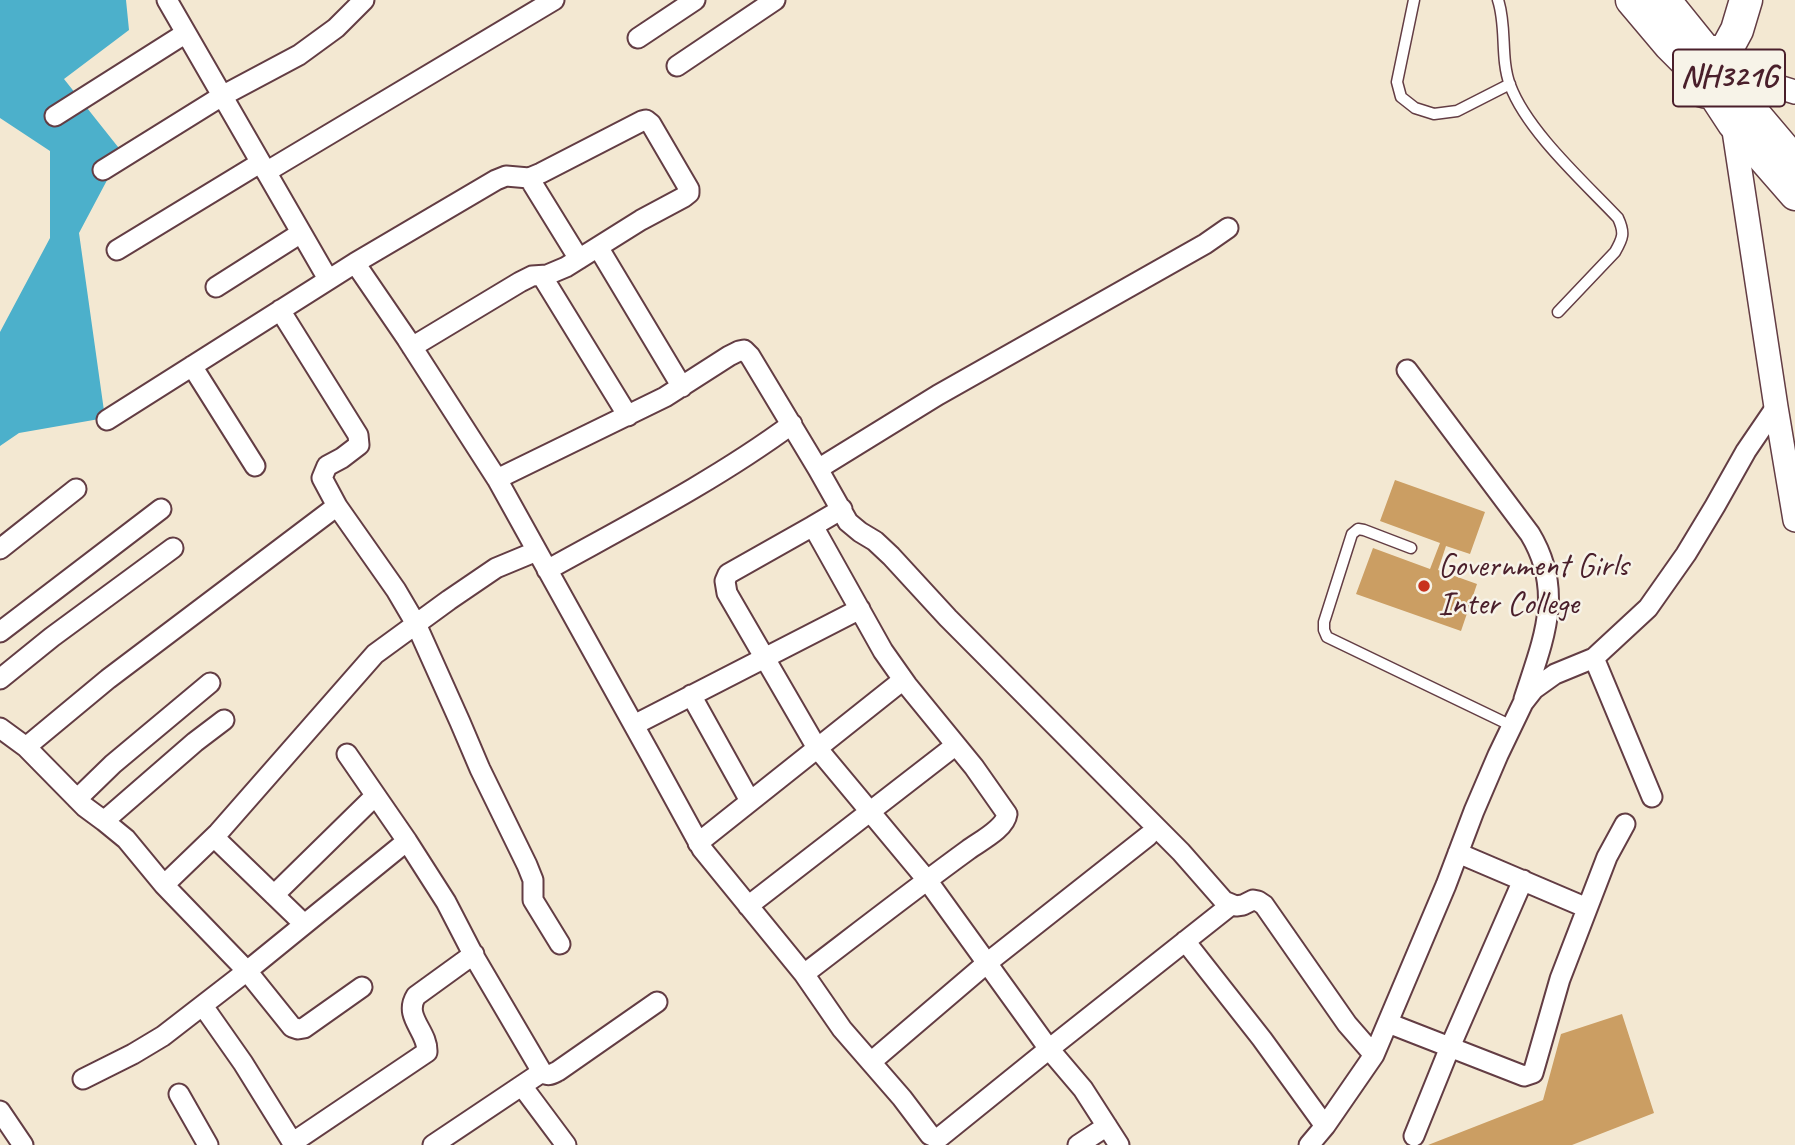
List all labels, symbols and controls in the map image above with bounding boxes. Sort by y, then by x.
road number: NH321G [1673,50,1785,106]
place label: Government Girls Inter College [1438,547,1629,625]
marker: Government Girls Inter College [1416,578,1432,594]

